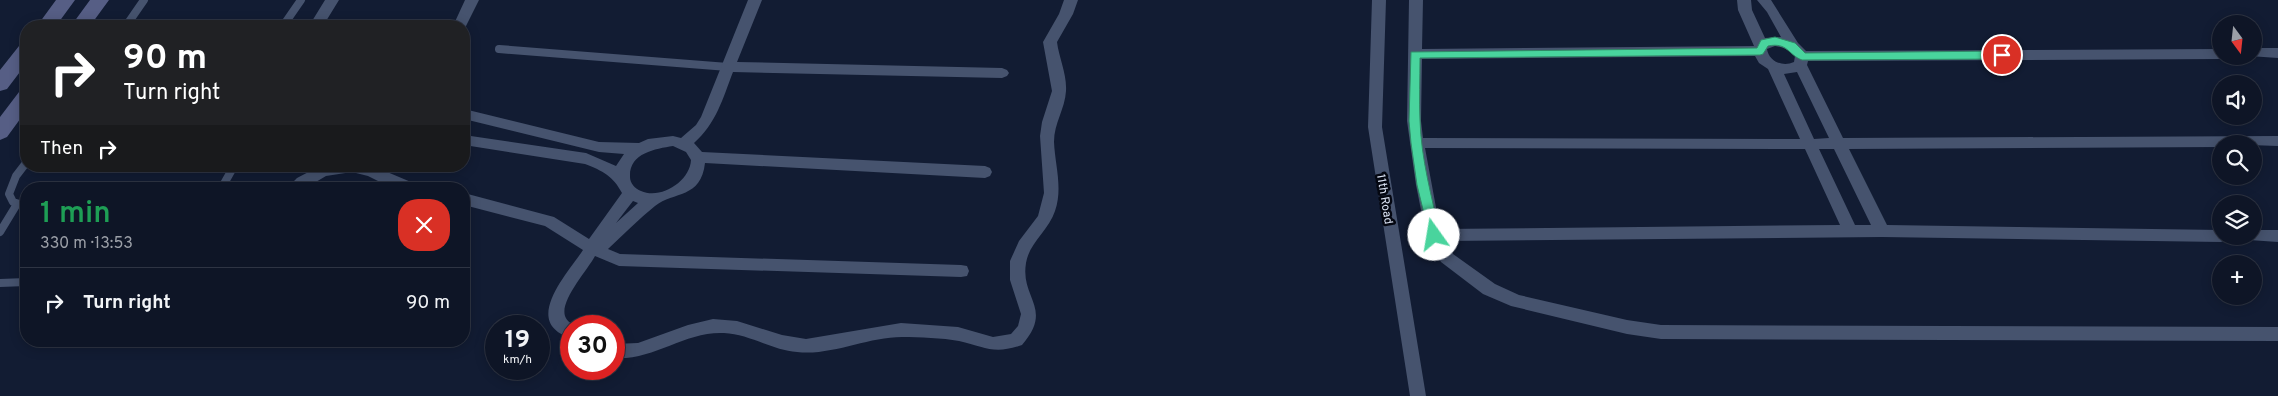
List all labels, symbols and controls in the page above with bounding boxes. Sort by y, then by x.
north arrow [2212,15,2262,65]
map controls [2212,15,2262,305]
pin [1981,34,2023,76]
text: 90 m [123,37,207,81]
icon: right [40,40,105,105]
icon: arrive [1988,41,2016,69]
button: sound [2212,75,2262,125]
text: Turn right [123,80,220,107]
icon: right [93,135,121,163]
button: search [2212,135,2262,185]
text: Then [40,137,83,161]
street label: 11th Road [1372,173,1396,225]
button: layers [2212,195,2262,245]
text: 1 min [40,196,111,233]
button: close [398,199,450,251]
position arrow [1407,208,1459,260]
text: 330 m · 13:53 [40,234,133,254]
button: + [2212,255,2262,305]
icon: right [40,289,68,317]
text: Turn right [83,291,171,315]
text: 90 m [406,291,450,315]
speed limit sign: 30 [560,315,625,380]
text: 19 [505,325,530,357]
text: km/h [503,352,532,368]

